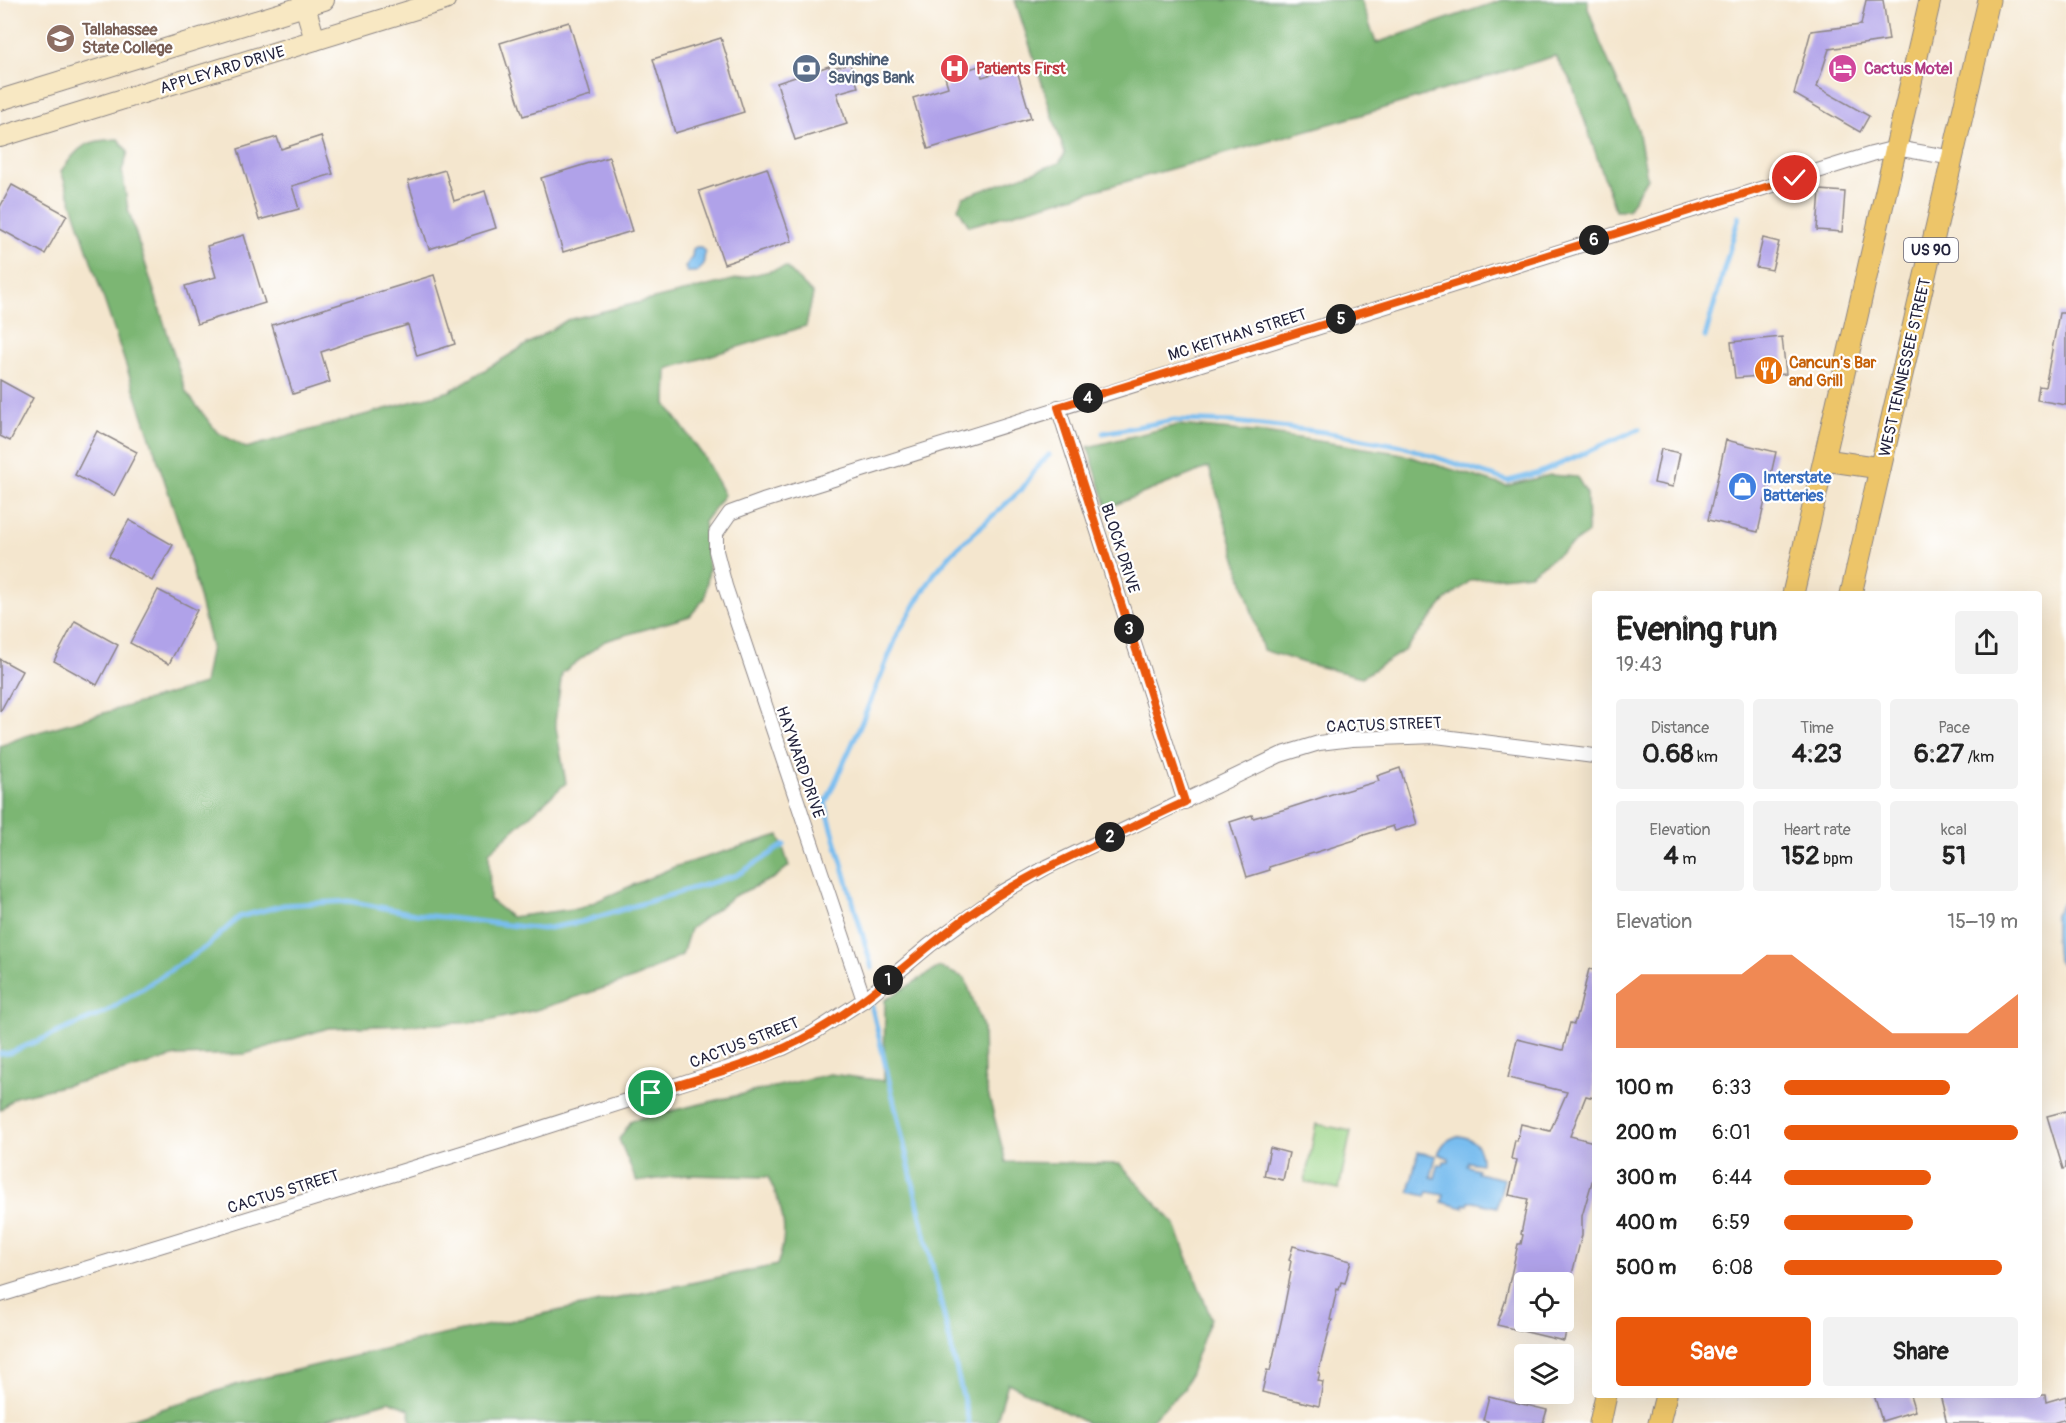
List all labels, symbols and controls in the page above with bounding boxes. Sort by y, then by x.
place label: Tallahassee State College [81,20,174,58]
school or university icon: Tallahassee State College [45,22,77,54]
street label: APPLEYARD DRIVE [157,41,287,98]
place label: Sunshine Savings Bank [828,50,914,88]
bank icon: Sunshine Savings Bank [791,52,823,84]
hospital icon: Patients First [939,52,971,84]
hotel icon: Cactus Motel [1827,52,1859,84]
place label: Patients First [976,59,1066,79]
place label: Cactus Motel [1864,59,1953,79]
pin [1769,152,1820,203]
icon: check [1778,161,1811,194]
pin: 6 [1579,225,1609,255]
text: 6 [1589,230,1599,250]
road number: US 90 [1904,238,1958,262]
street label: WEST TENNESSEE STREET [1875,276,1935,459]
street label: MC KEITHAN STREET [1165,304,1309,366]
pin: 5 [1326,304,1356,334]
text: 5 [1337,309,1345,329]
place label: Cancun's Bar and Grill [1789,353,1876,391]
restaurant icon: Cancun's Bar and Grill [1752,355,1784,387]
pin: 4 [1073,383,1103,413]
text: 4 [1083,388,1093,408]
place label: Interstate Batteries [1763,468,1832,506]
shop icon: Interstate Batteries [1726,470,1758,502]
street label: BLOCK DRIVE [1096,501,1144,596]
text: Evening run [1616,609,1777,650]
button: share [1955,611,2018,674]
pin: 3 [1114,614,1144,644]
text: 3 [1125,619,1133,639]
text: 19:43 [1616,652,1662,677]
street label: HAYWARD DRIVE [771,704,829,821]
street label: CACTUS STREET [1326,713,1442,737]
text: Distance [1651,718,1709,738]
text: Time [1800,718,1834,738]
text: Pace [1938,718,1970,738]
text: 0.68 [1642,738,1694,770]
text: 4:23 [1792,738,1842,770]
text: 6:27 [1914,738,1964,770]
text: km [1694,747,1718,767]
text: /km [1964,747,1994,767]
text: Elevation [1650,820,1710,840]
text: Heart rate [1783,820,1851,840]
text: kcal [1941,820,1967,840]
pin: 2 [1095,822,1125,852]
text: 2 [1106,827,1114,847]
text: 4 [1664,840,1679,872]
text: 152 [1781,840,1820,872]
text: 51 [1942,840,1966,872]
text: m [1679,849,1696,869]
text: bpm [1820,849,1853,869]
text: Elevation [1616,909,1692,934]
text: 15–19 m [1947,909,2018,934]
pin: 1 [873,965,903,995]
text: 1 [885,970,891,990]
street label: CACTUS STREET [687,1013,802,1073]
pin [625,1067,676,1118]
text: 100 m [1616,1075,1673,1100]
text: 6:33 [1712,1075,1751,1100]
icon: arrive [634,1076,667,1109]
text: 200 m [1616,1120,1677,1145]
text: 6:01 [1712,1120,1750,1145]
street label: CACTUS STREET [225,1165,341,1218]
text: 300 m [1616,1165,1677,1190]
text: 6:44 [1712,1165,1752,1190]
text: 400 m [1616,1210,1677,1235]
text: 6:59 [1712,1210,1750,1235]
text: 500 m [1616,1255,1676,1280]
text: 6:08 [1712,1255,1753,1280]
map controls [1514,1272,1574,1404]
button: locate [1514,1272,1574,1332]
button: Save [1616,1317,1811,1386]
button: Share [1823,1317,2018,1386]
button: layers [1514,1344,1574,1404]

